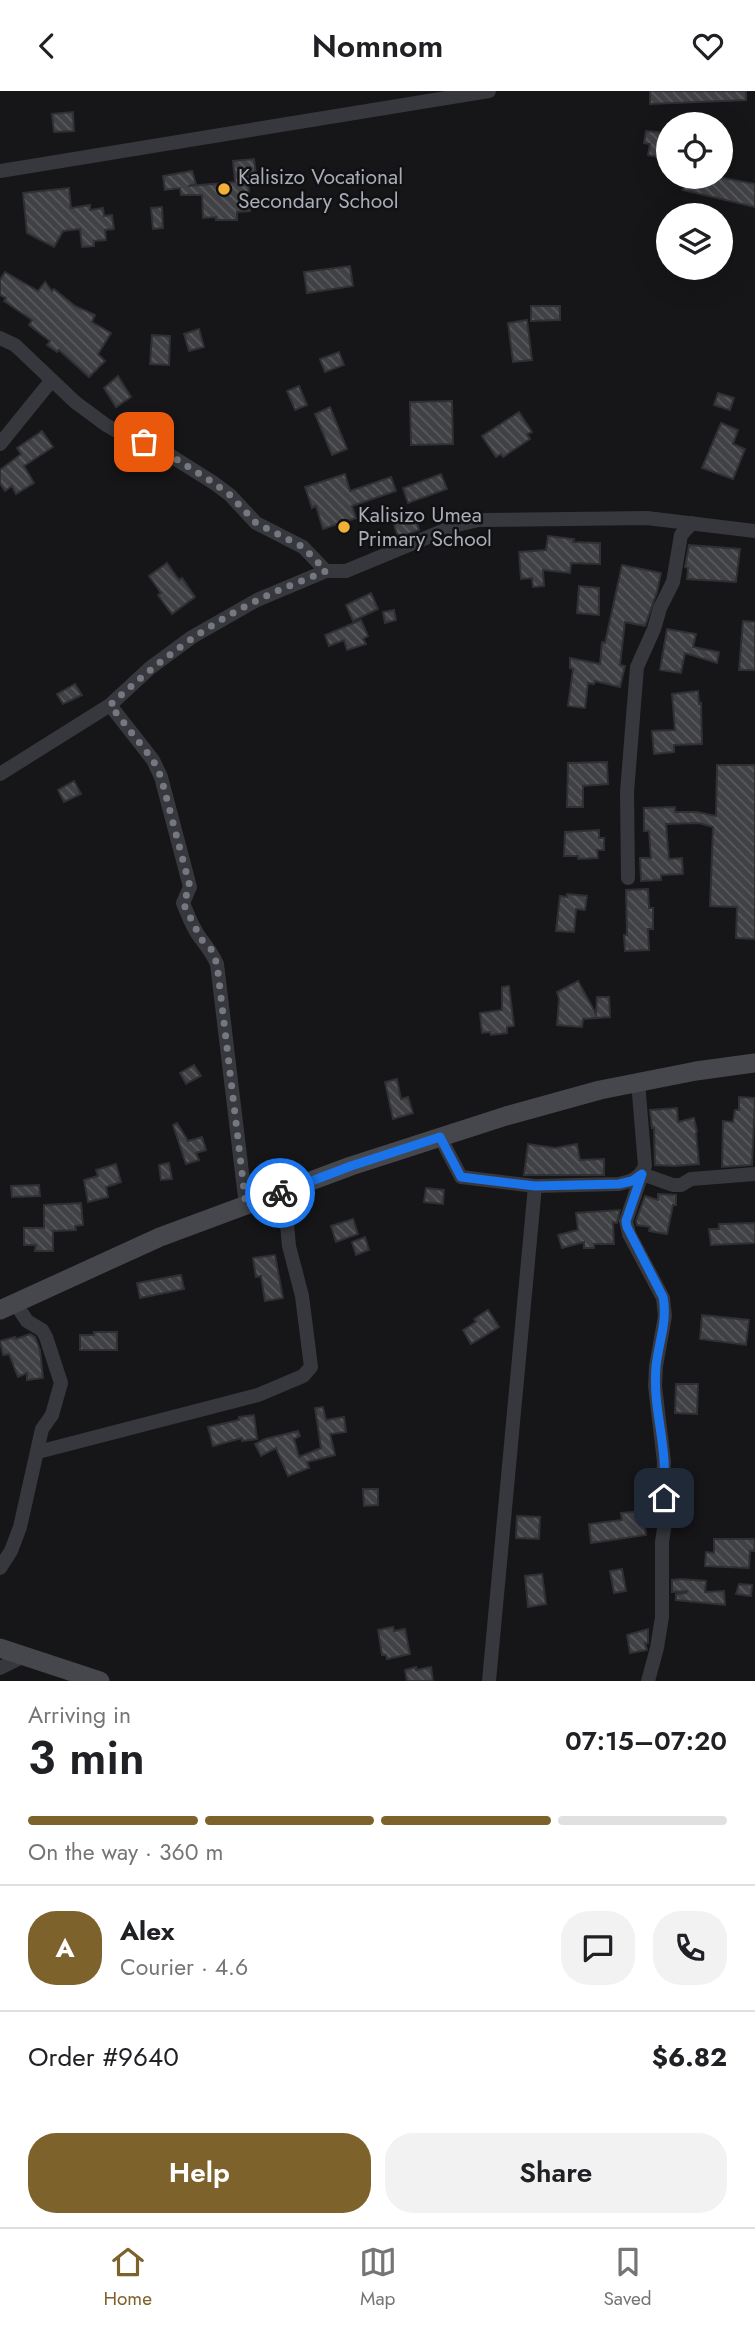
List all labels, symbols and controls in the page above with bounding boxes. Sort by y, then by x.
text: Nomnom [312,23,443,69]
icon: back [28,27,66,65]
icon: heart [689,27,727,65]
map controls [656,112,733,280]
button: locate [656,112,733,189]
place label: Kalisizo Vocational Secondary School [238,162,403,216]
marker: Kalisizo Vocational Secondary School [216,181,232,197]
button: layers [656,203,733,280]
pin [114,412,174,472]
icon: bag [125,423,163,461]
place label: Kalisizo Umea Primary School [358,500,492,554]
marker: Kalisizo Umea Primary School [336,519,352,535]
courier [245,1158,315,1228]
icon: bike [261,1174,299,1212]
pin [634,1468,694,1528]
icon: home [645,1479,683,1517]
text: Arriving in [28,1698,131,1732]
text: 07:15–07:20 [565,1722,727,1760]
text: 3 min [28,1725,145,1791]
text: On the way · 360 m [28,1835,223,1869]
button: chat [561,1911,635,1985]
button: phone [653,1911,727,1985]
text: Alex [120,1912,174,1950]
text: A [55,1929,75,1967]
text: Courier · 4.6 [120,1950,248,1984]
text: Order #9640 [28,2038,179,2076]
text: $6.82 [652,2038,727,2076]
button: Help [28,2133,371,2213]
button: Share [385,2133,727,2213]
tab: Home [103,2243,152,2312]
tab: Map [359,2243,397,2312]
tab: Saved [603,2243,652,2312]

